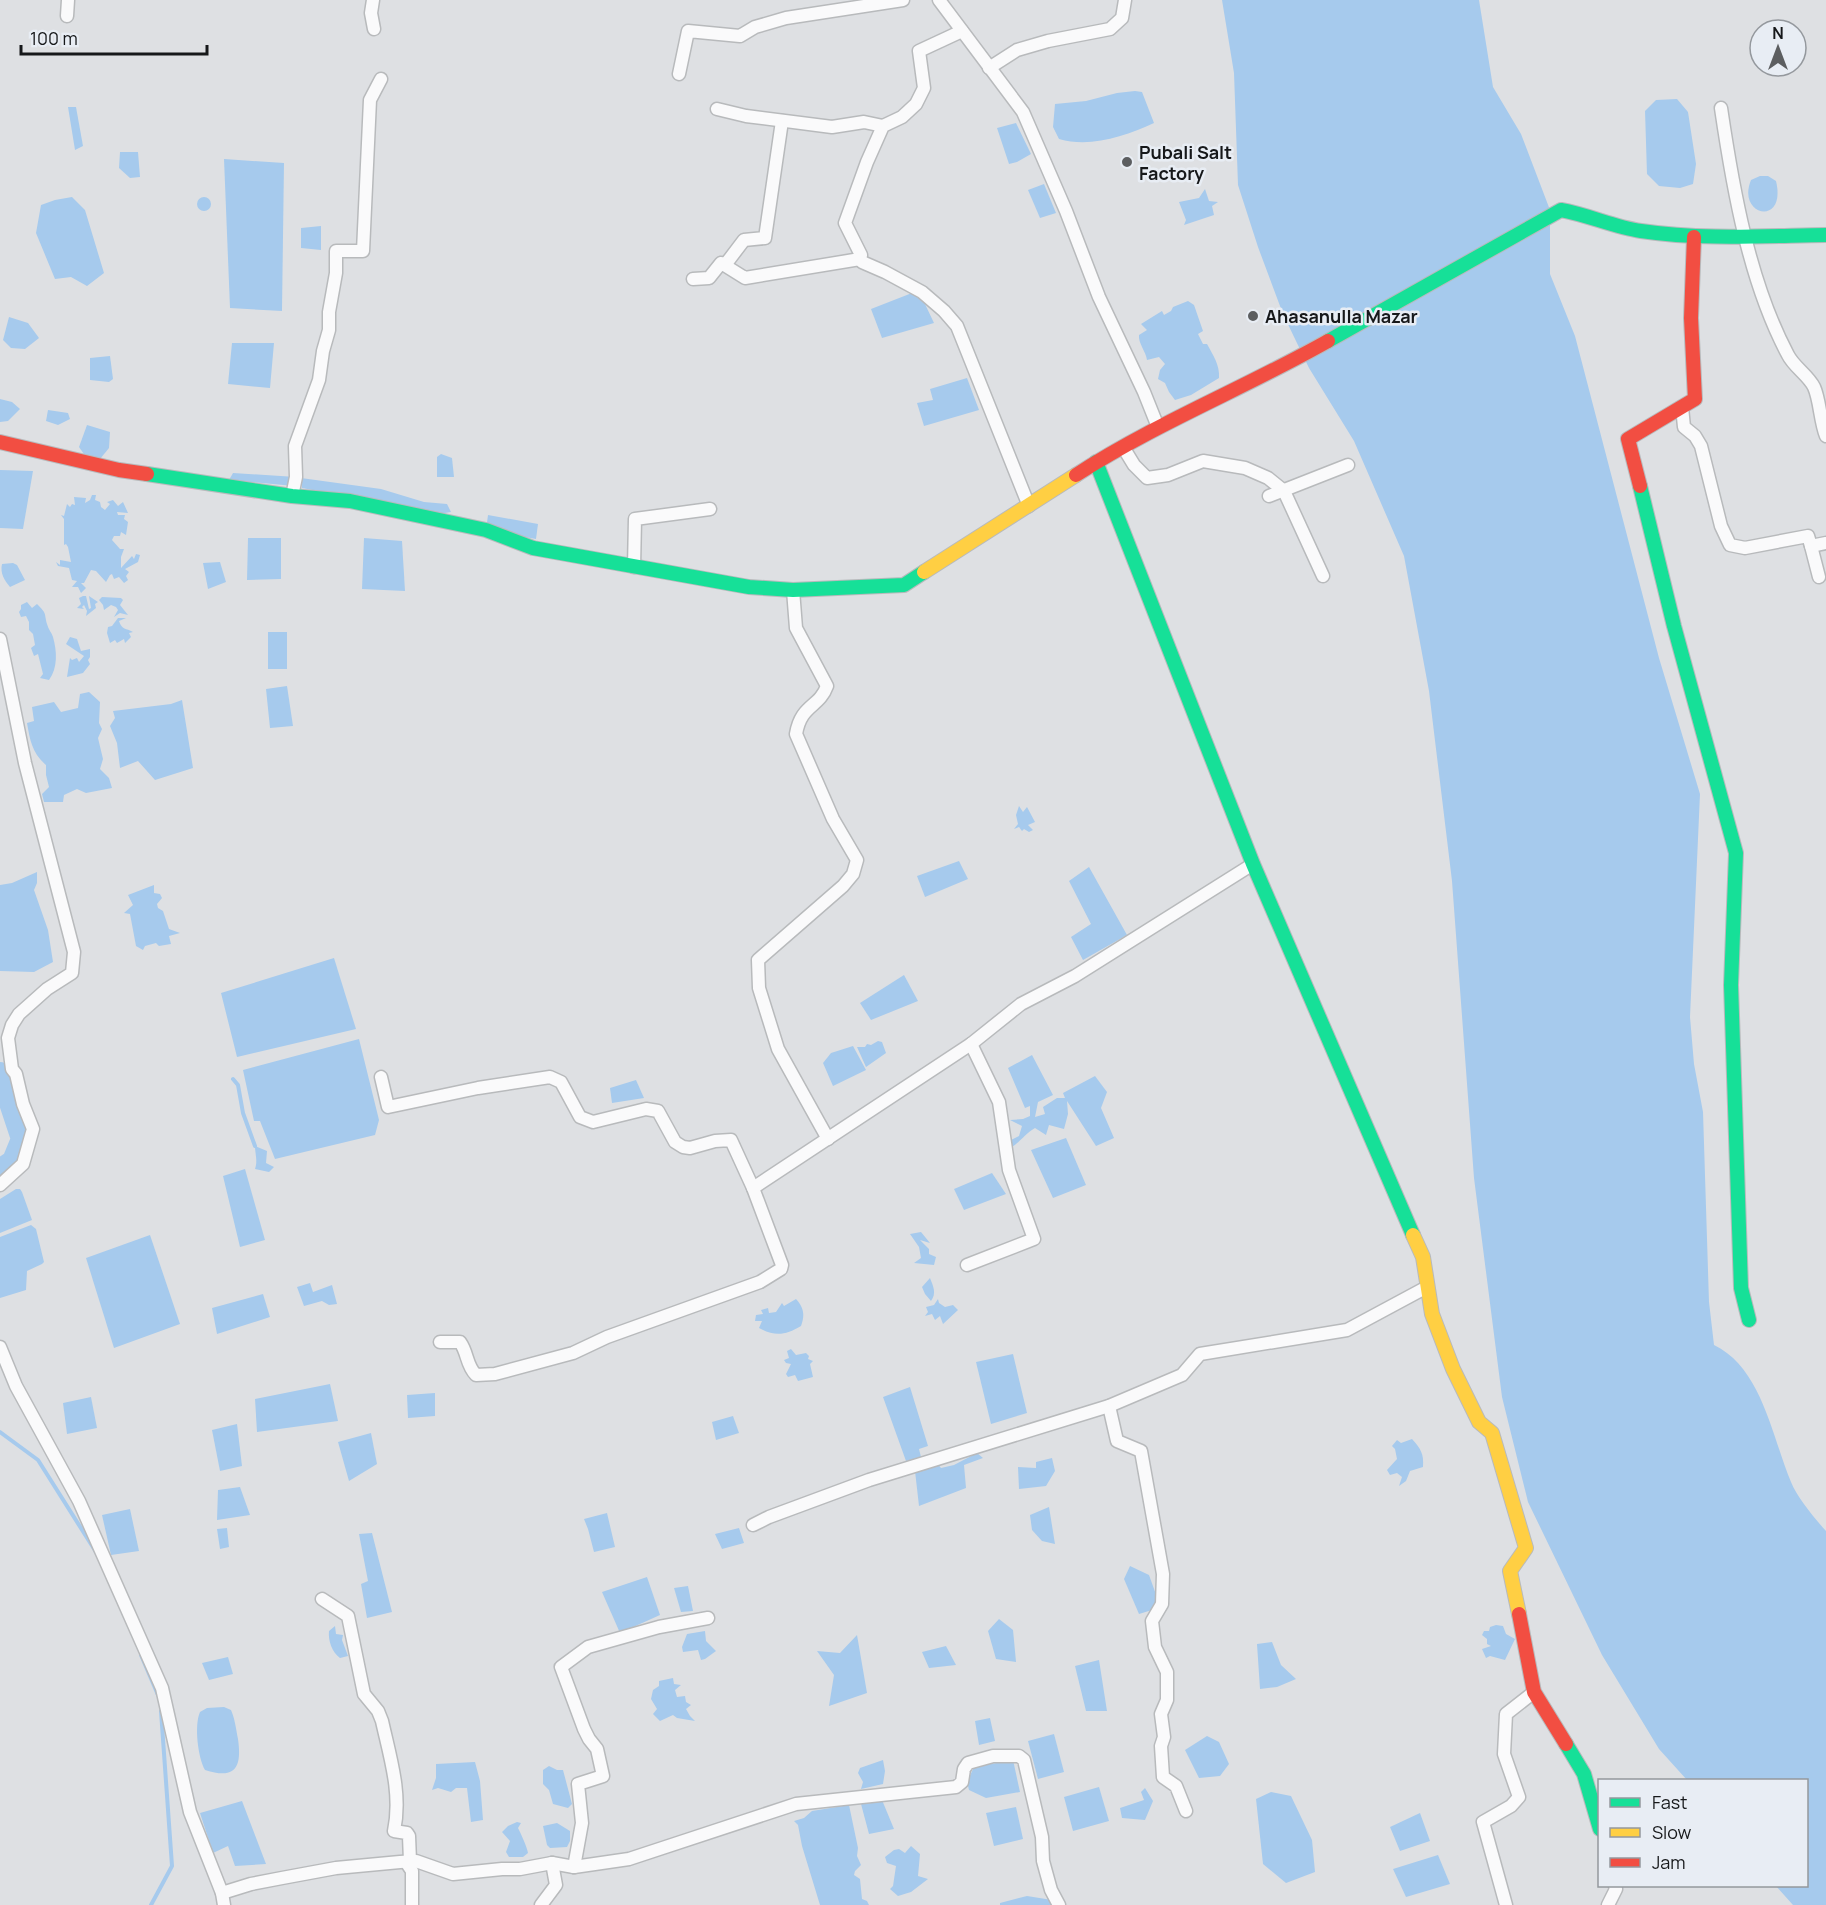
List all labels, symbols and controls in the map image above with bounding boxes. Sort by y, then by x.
scale bar [21,18,207,56]
north arrow [1748,18,1808,78]
text: N [1772,22,1784,44]
text: 100 m [30,26,78,50]
place label: Pubali Salt Factory [1139,140,1232,185]
marker: Pubali Salt Factory [1120,155,1134,169]
place label: Ahasanulla Mazar [1265,304,1418,328]
marker: Ahasanulla Mazar [1246,309,1260,323]
legend [1598,1779,1808,1887]
text: Fast [1652,1790,1687,1814]
text: Slow [1652,1820,1692,1844]
text: Jam [1652,1850,1686,1874]

